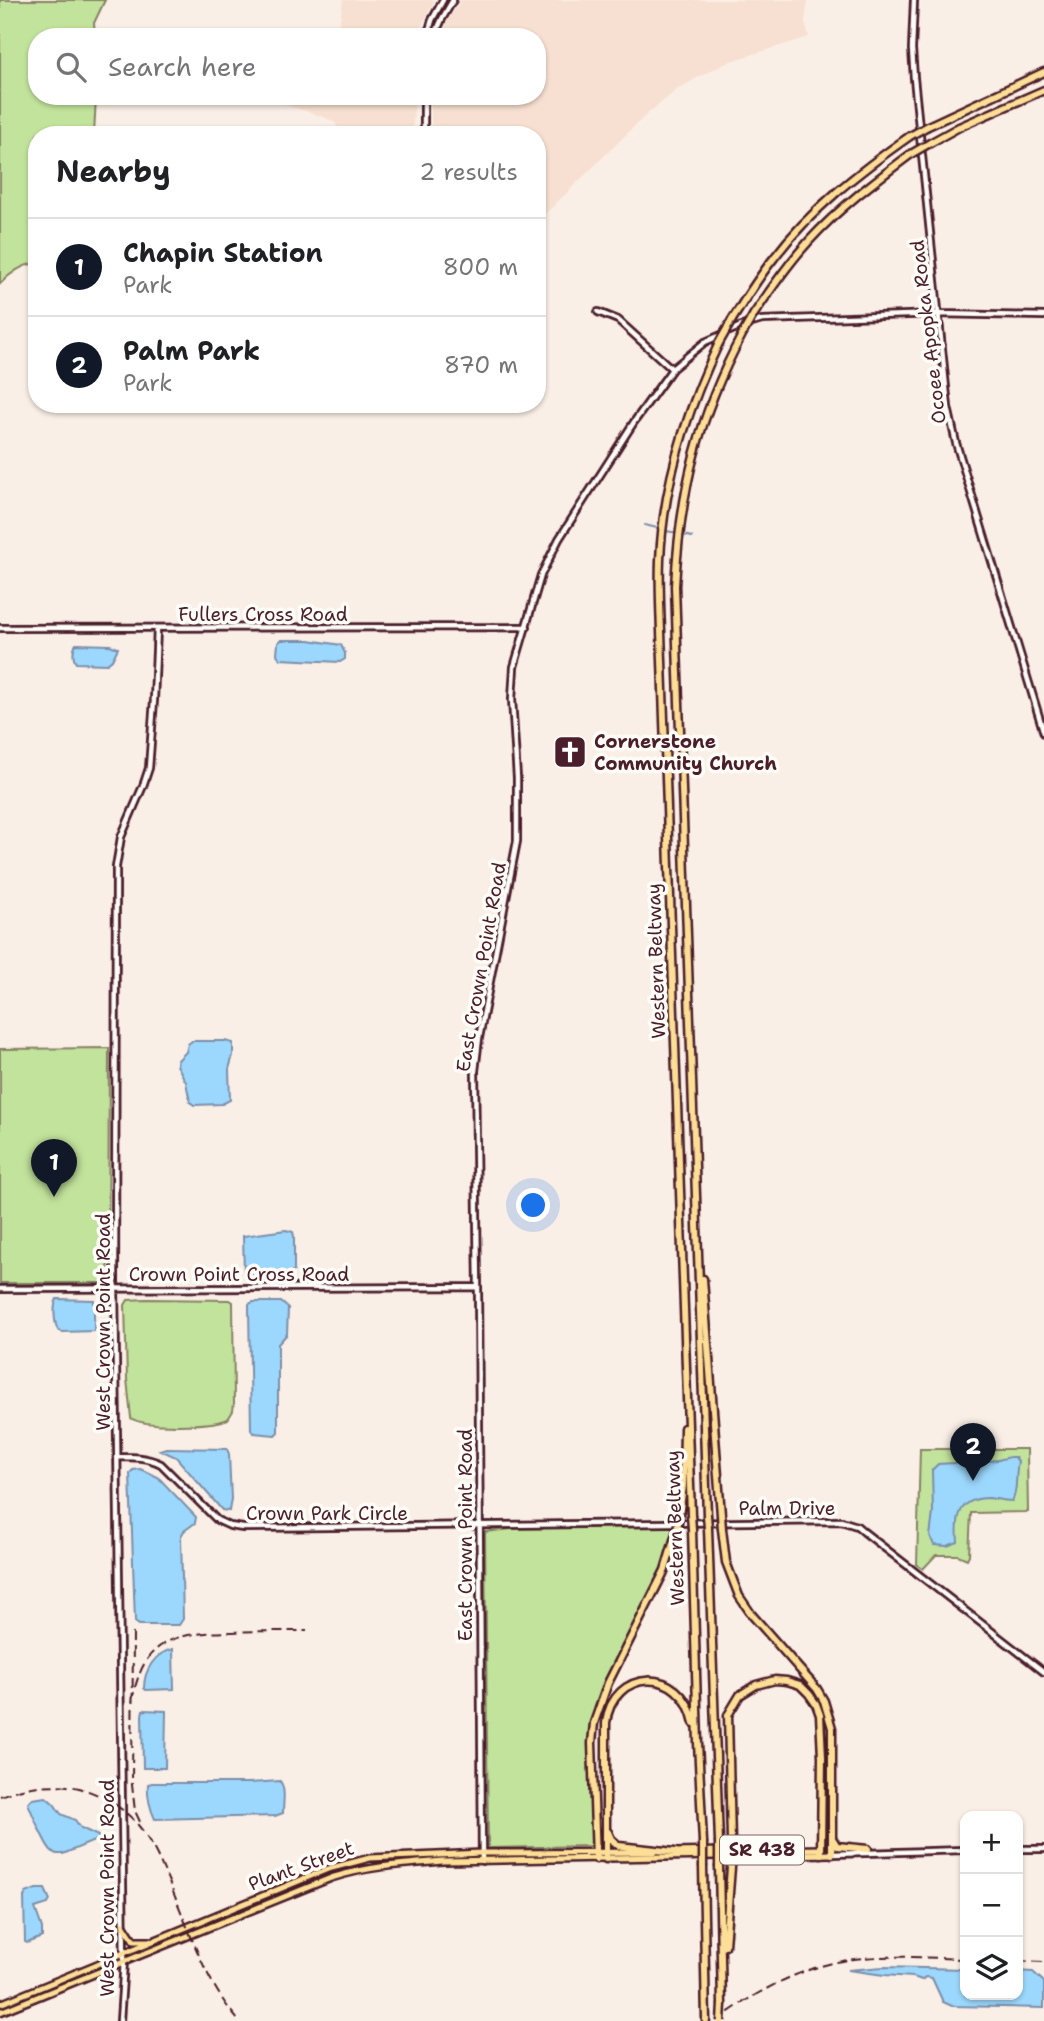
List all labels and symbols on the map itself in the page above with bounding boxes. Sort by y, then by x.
street label: Ocoee Apopka Road [904,239,952,425]
street label: Fullers Cross Road [178,602,348,627]
place label: Cornerstone Community Church [594,729,777,776]
church icon: Cornerstone Community Church [551,733,589,771]
street label: East Crown Point Road [450,860,512,1074]
street label: Western Beltway [641,883,671,1039]
pin: 1 [31,1139,77,1197]
your location [516,1188,550,1222]
street label: West Crown Point Road [91,1213,116,1431]
street label: Crown Point Cross Road [129,1262,349,1287]
pin: 2 [950,1423,996,1481]
street label: East Crown Point Road [453,1429,478,1641]
street label: Western Beltway [660,1450,690,1606]
street label: Palm Drive [738,1496,836,1521]
street label: Crown Park Circle [246,1501,408,1526]
street label: West Crown Point Road [95,1779,120,1997]
street label: Plant Street [245,1835,357,1897]
road number: SR 438 [720,1836,804,1864]

